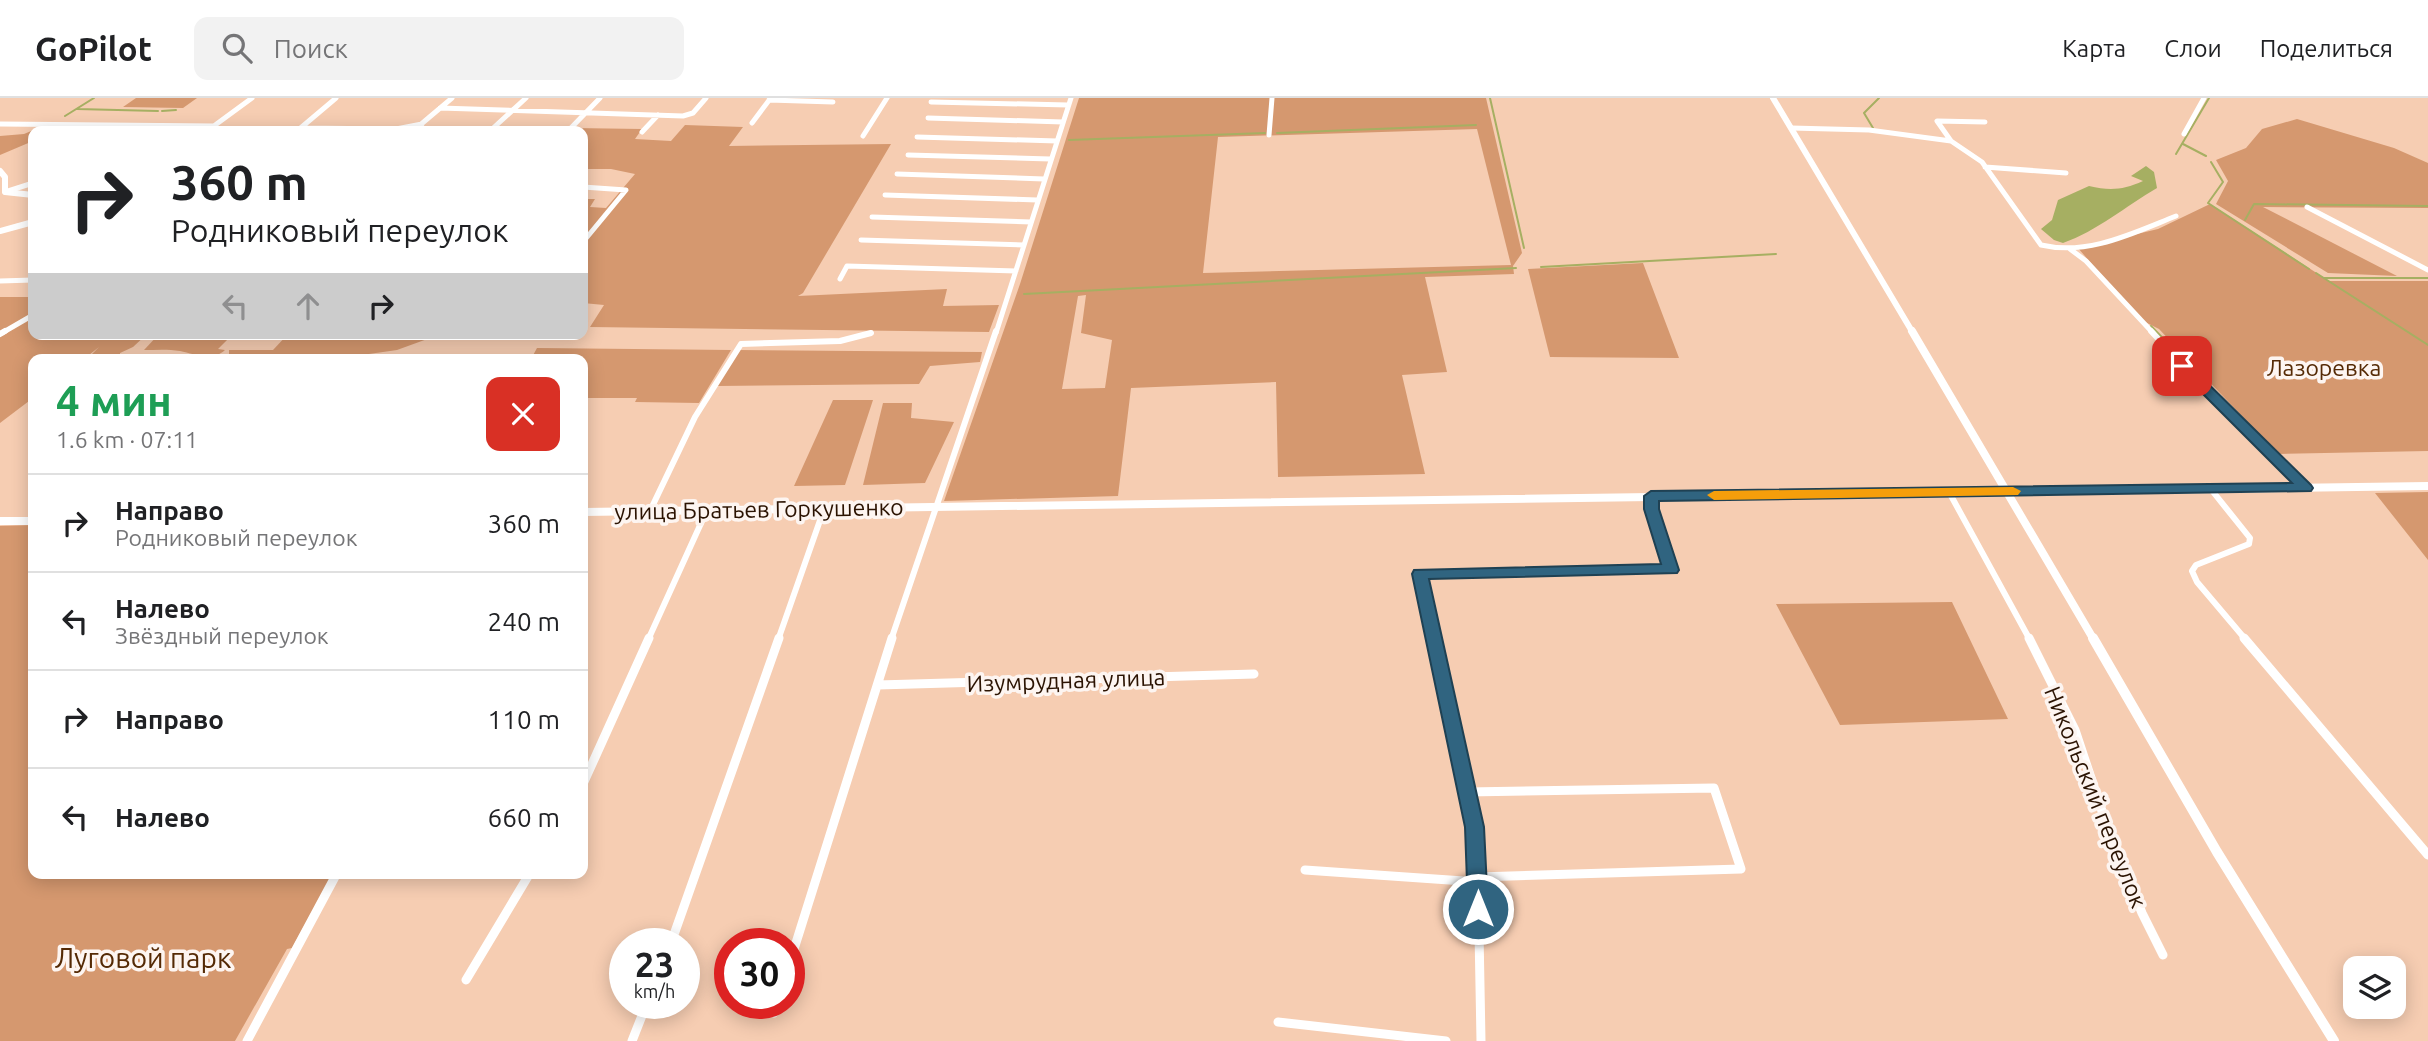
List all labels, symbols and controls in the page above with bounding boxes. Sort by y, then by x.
search box [194,17,684,80]
icon: search [218,29,256,67]
text: GoPilot [35,30,152,67]
text: Поиск [274,34,348,63]
text: Карта [2062,35,2126,62]
text: Слои [2164,35,2222,62]
text: Поделиться [2260,35,2393,62]
icon: right [56,154,147,245]
text: 360 m [171,154,308,209]
text: Родниковый переулок [171,212,508,248]
icon: left [216,287,254,325]
icon: ahead [289,287,327,325]
icon: right [362,287,400,325]
pin [2152,336,2212,396]
icon: arrive [2163,347,2201,385]
park label: Лазоревка [2267,355,2381,380]
text: 4 мин [56,377,172,424]
button: close [486,377,560,451]
text: 1.6 km · 07:11 [56,427,198,452]
street label: улица Братьев Горкушенко [614,494,904,524]
text: Направо [115,496,224,525]
icon: right [56,504,94,542]
text: 360 m [488,509,560,538]
text: Родниковый переулок [115,525,358,550]
text: Налево [115,594,210,623]
icon: left [56,602,94,640]
text: 240 m [488,607,560,636]
text: Звёздный переулок [115,623,329,648]
street label: Изумрудная улица [966,664,1166,696]
street label: Никольский переулок [2040,683,2152,911]
icon: right [56,700,94,738]
text: Направо [115,705,224,734]
text: 110 m [488,705,560,734]
icon: left [56,798,94,836]
text: Налево [115,803,210,832]
text: 660 m [488,803,560,832]
position arrow [1441,872,1515,946]
speed limit sign: 30 [714,928,805,1019]
park label: Луговой парк [55,942,231,973]
text: 23 [635,944,674,984]
map controls [2343,956,2406,1019]
button: layers [2343,956,2406,1019]
text: km/h [634,981,675,1001]

